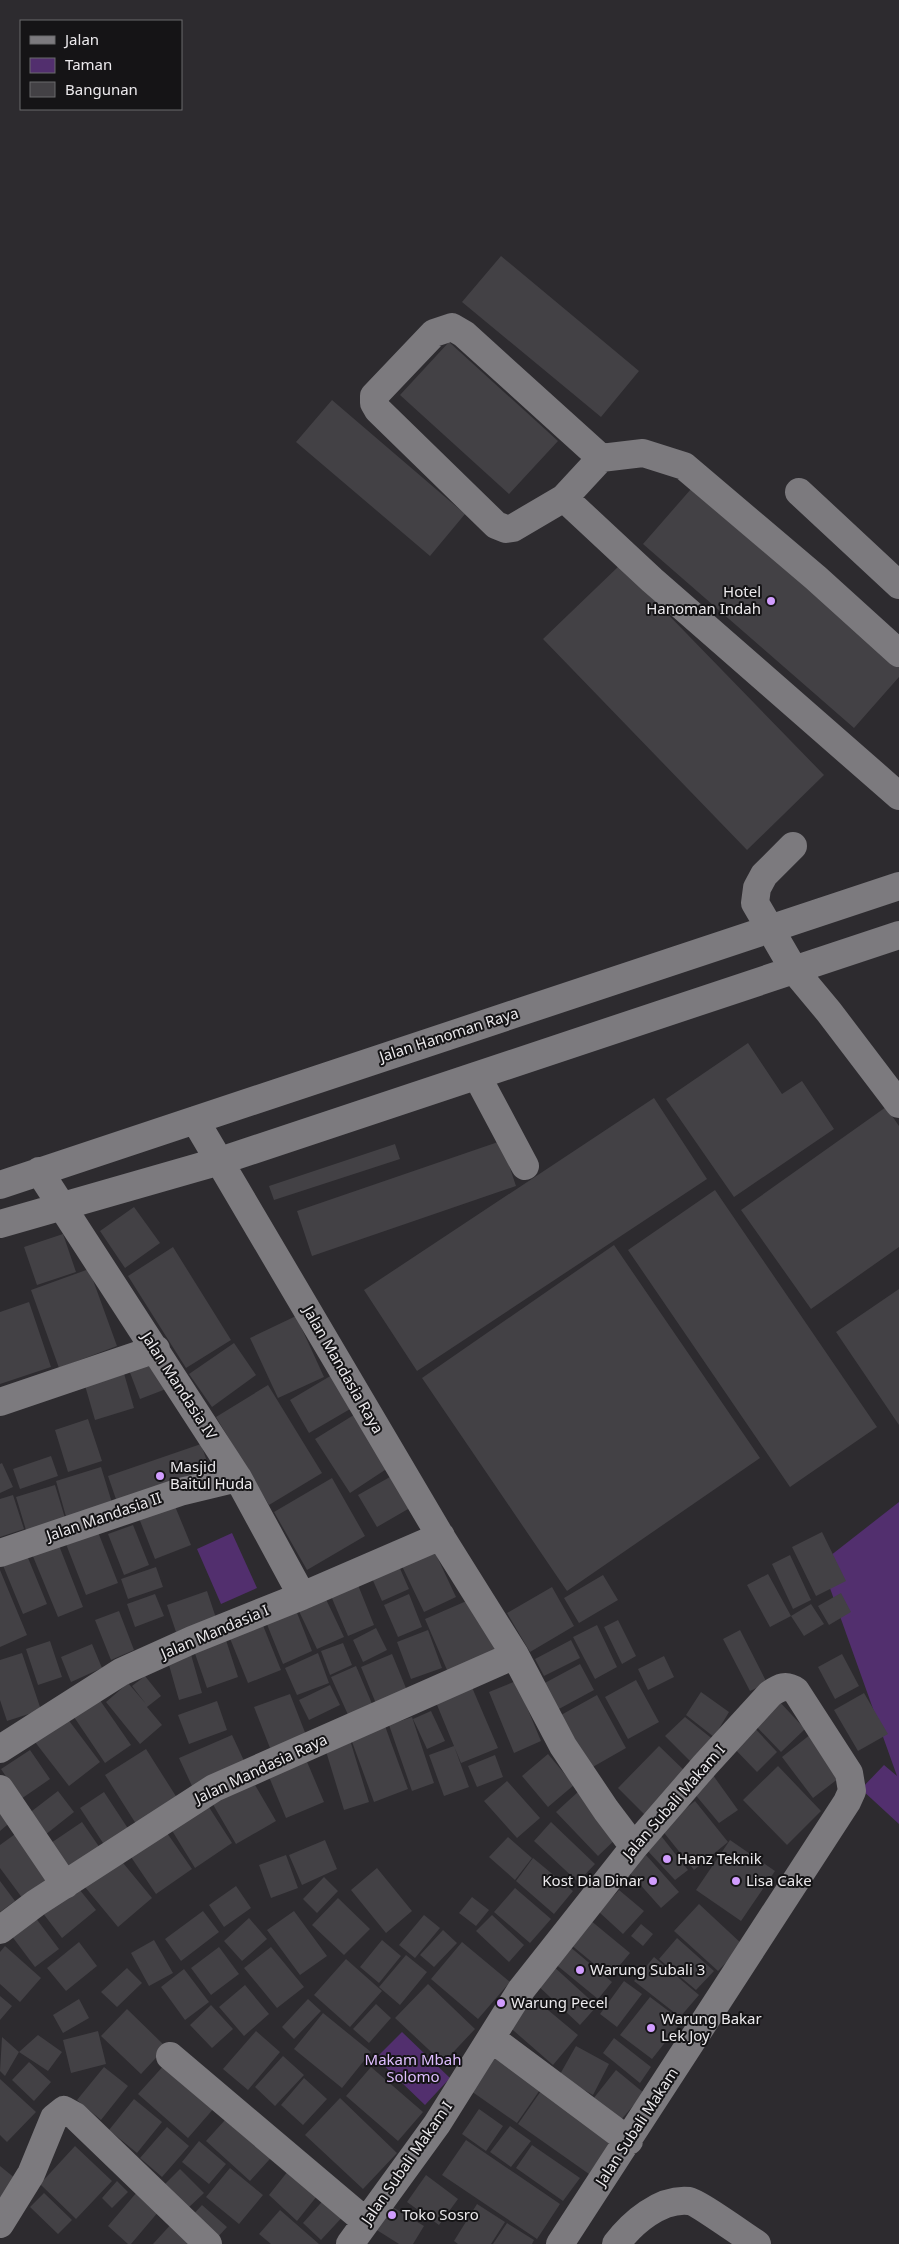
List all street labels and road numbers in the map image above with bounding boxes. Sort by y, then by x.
street label: Jalan Hanoman Raya [375,1002,521,1067]
street label: Jalan Mandasia Raya [298,1300,389,1437]
street label: Jalan Mandasia IV [136,1326,222,1443]
street label: Jalan Mandasia II [42,1487,164,1546]
street label: Jalan Mandasia I [156,1599,272,1664]
street label: Jalan Mandasia Raya [189,1729,330,1808]
street label: Jalan Subali Makam I [616,1740,729,1865]
street label: Jalan Subali Makam [589,2063,682,2191]
street label: Jalan Subali Makam I [355,2097,456,2230]

